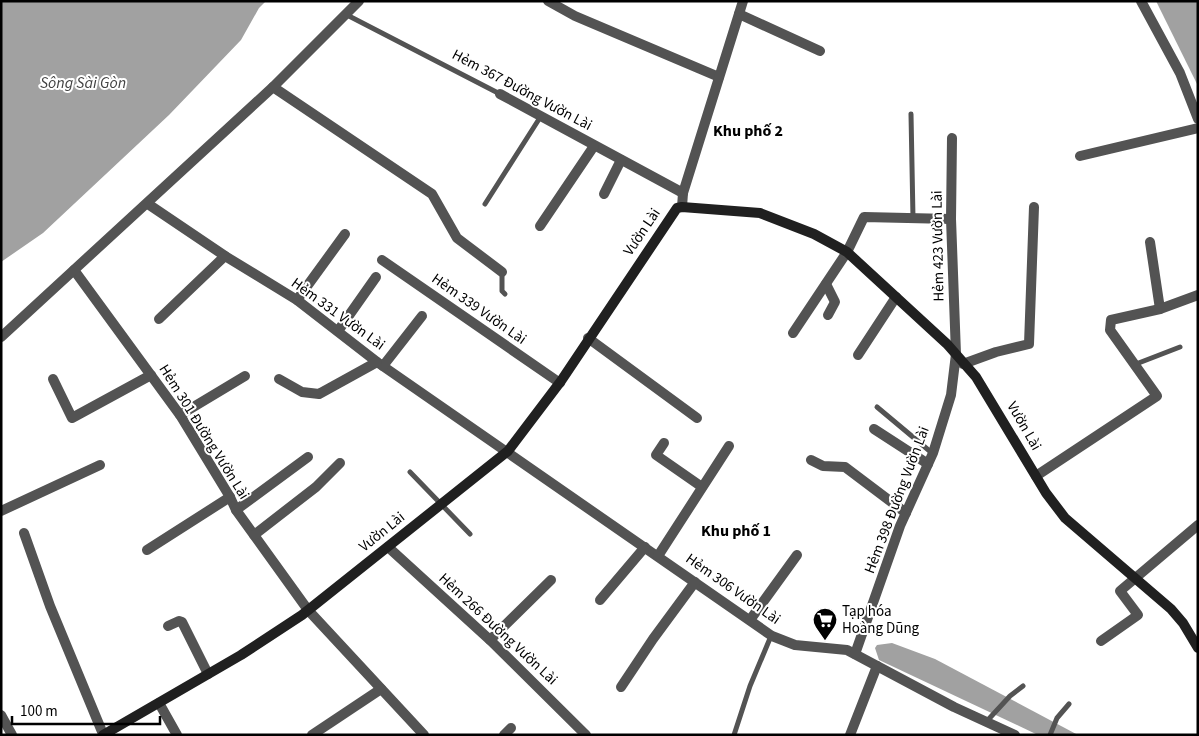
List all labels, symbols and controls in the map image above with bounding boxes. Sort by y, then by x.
street label: Hẻm 367 Đường Vườn Lài [448,44,596,136]
water label: Sông Sài Gòn [40,72,126,94]
district label: Khu phố 2 [713,120,783,142]
street label: Hẻm 423 Vườn Lài [927,190,949,302]
street label: Vườn Lài [618,204,666,260]
street label: Hẻm 339 Vườn Lài [427,268,531,350]
street label: Hẻm 331 Vườn Lài [287,273,389,355]
street label: Hẻm 301 Đường Vườn Lài [154,360,254,504]
street label: Vườn Lài [1002,398,1046,454]
street label: Hẻm 398 Đường Vườn Lài [859,423,935,577]
street label: Vườn Lài [355,507,409,557]
district label: Khu phố 1 [701,520,771,542]
street label: Hẻm 306 Vườn Lài [681,548,785,630]
street label: Hẻm 266 Đường Vườn Lài [434,568,562,690]
place label: Tạp hóa Hoàng Dũng [842,601,920,639]
supermarket icon: Tạp hóa Hoàng Dũng [812,607,838,641]
scale bar [12,694,160,726]
text: 100 m [20,701,58,722]

